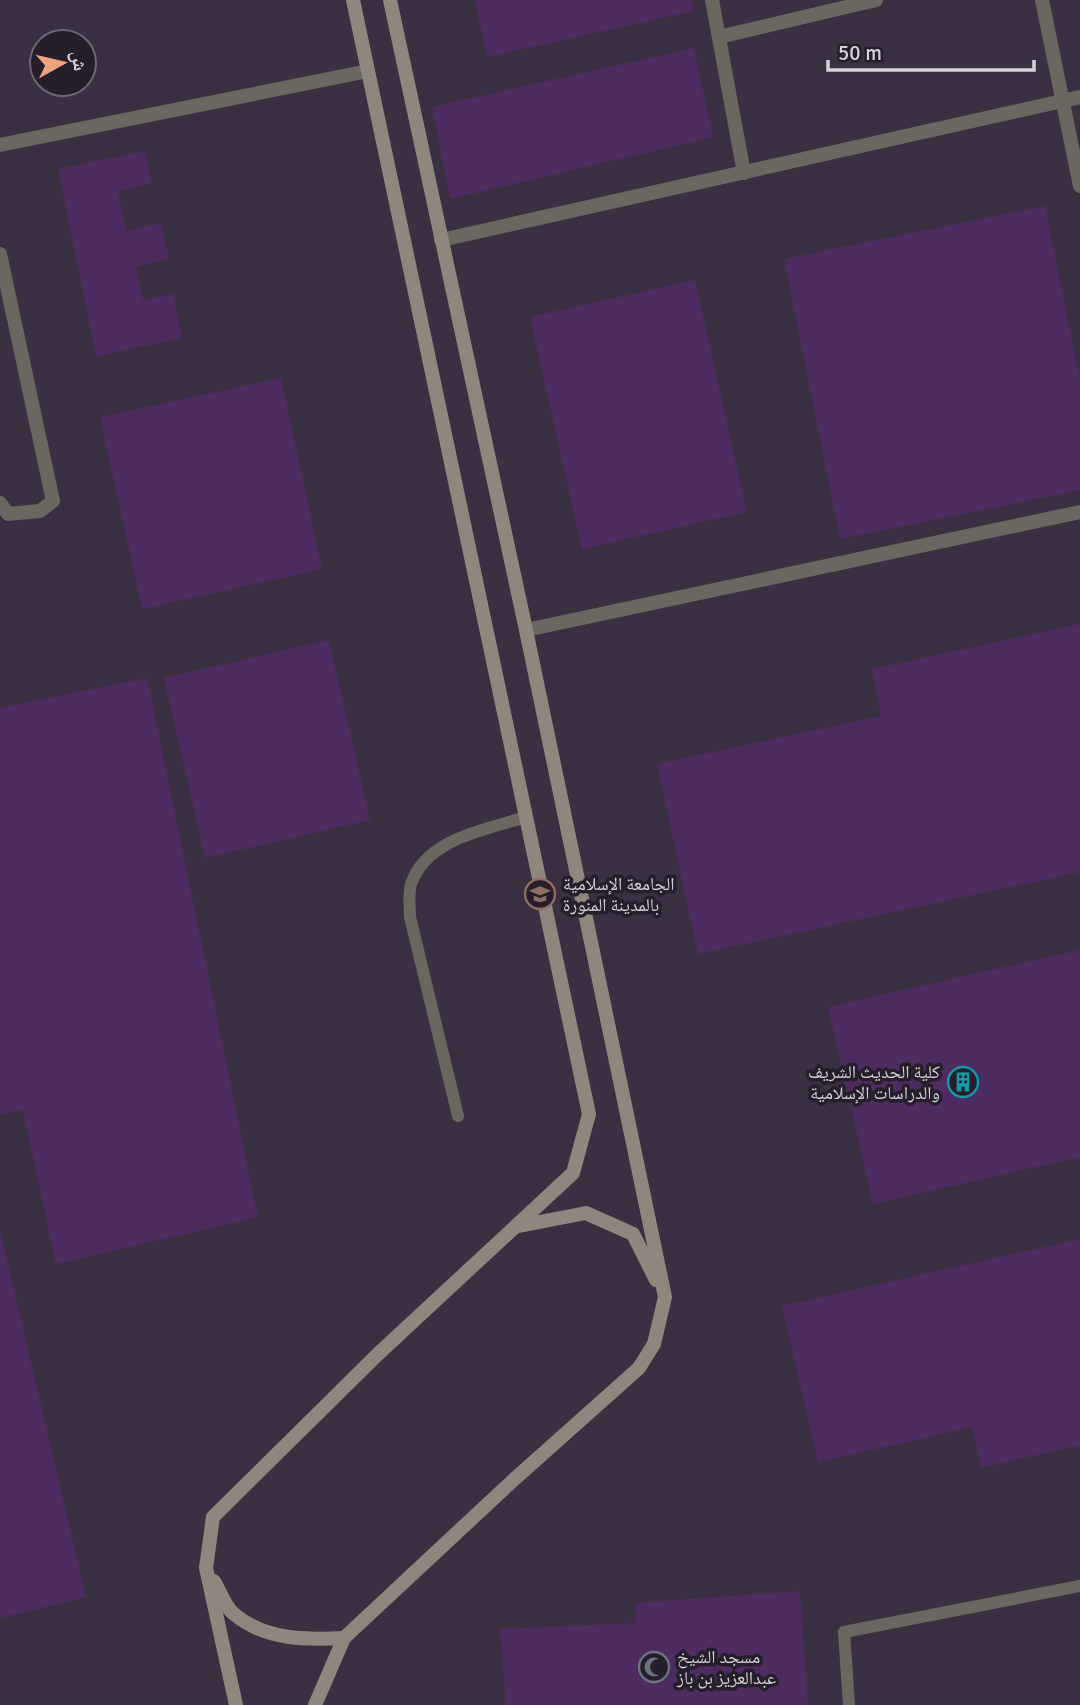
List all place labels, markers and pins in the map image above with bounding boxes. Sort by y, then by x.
place label: الجامعة الإسلامية بالمدينة المنورة [563,873,675,916]
school or university icon: الجامعة الإسلامية بالمدينة المنورة [523,877,557,911]
place label: كلية الحديث الشريف والدراسات الإسلامية [808,1061,941,1104]
building icon: كلية الحديث الشريف والدراسات الإسلامية [946,1065,980,1099]
place label: مسجد الشيخ عبدالعزيز بن باز [676,1646,776,1689]
mosque icon: مسجد الشيخ عبدالعزيز بن باز [637,1650,671,1684]

